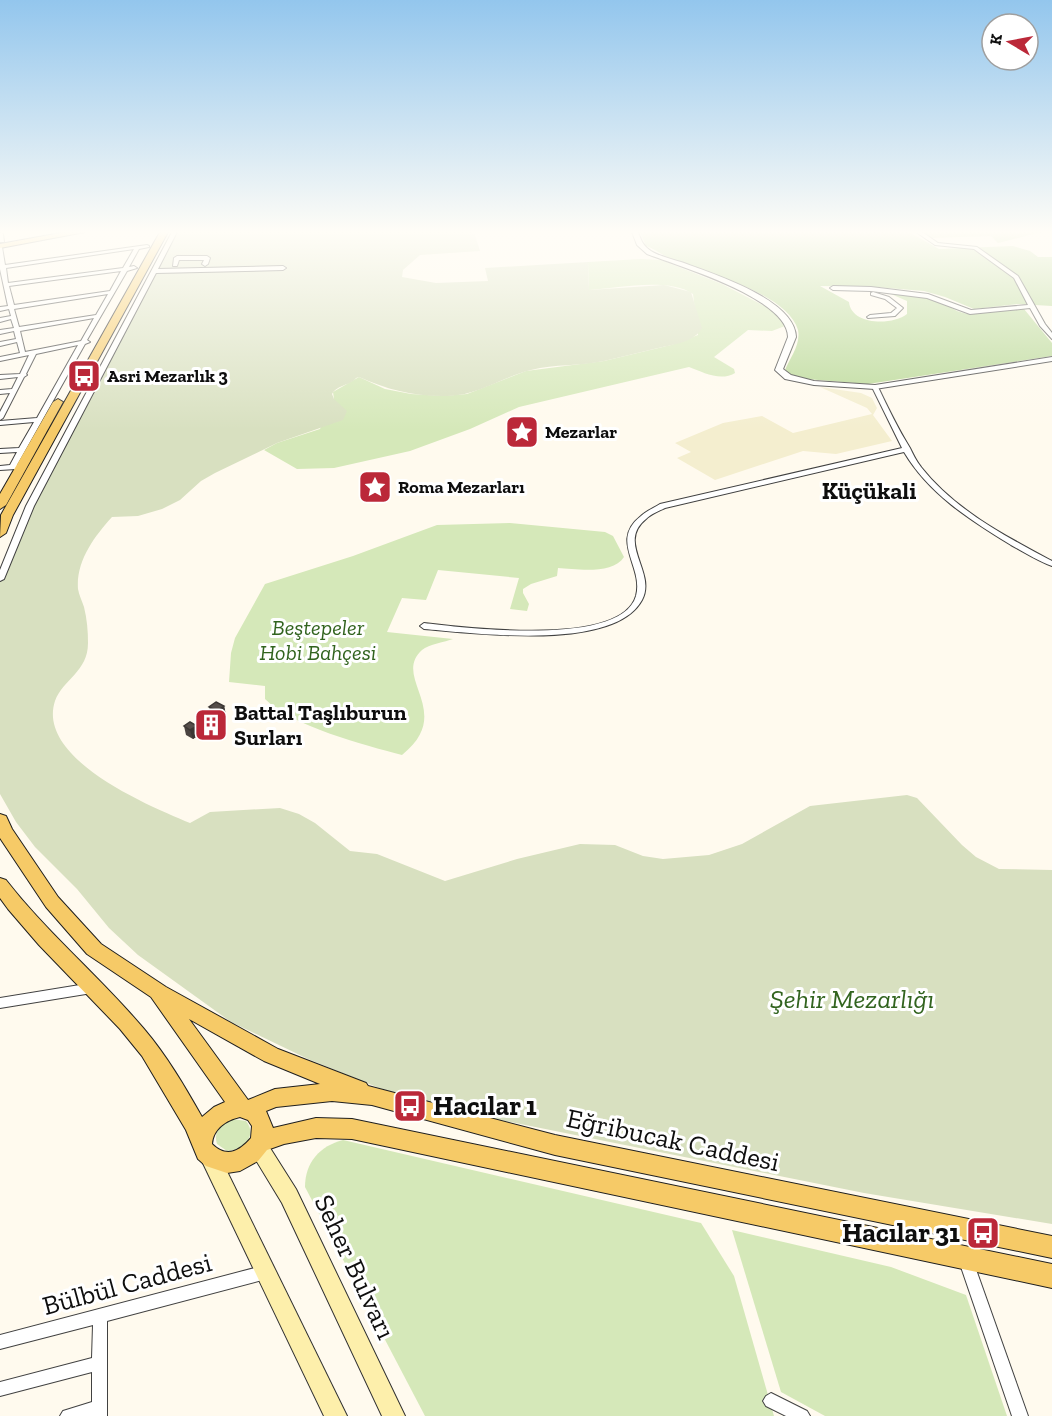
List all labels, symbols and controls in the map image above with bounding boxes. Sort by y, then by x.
north arrow [980,12,1040,72]
text: K [985,32,1006,46]
bus stop icon: Asri Mezarlık 3 [66,358,102,394]
place label: Asri Mezarlık 3 [107,365,228,387]
place icon: Mezarlar [504,414,540,450]
place label: Mezarlar [545,421,617,443]
place icon: Roma Mezarları [357,469,393,505]
place label: Roma Mezarları [398,476,525,498]
district label: Küçükali [822,476,916,505]
park label: Beştepeler Hobi Bahçesi [260,614,376,666]
place label: Battal Taşlıburun Surları [234,699,407,751]
building icon: Battal Taşlıburun Surları [193,707,229,743]
park label: Şehir Mezarlığı [770,983,934,1015]
bus stop icon: Hacılar 1 [392,1088,428,1124]
place label: Hacılar 1 [433,1090,537,1122]
street label: Eğribucak Caddesi [564,1102,783,1178]
street label: Seher Bulvarı [308,1190,403,1345]
bus stop icon: Hacılar 31 [965,1215,1001,1251]
place label: Hacılar 31 [842,1217,960,1249]
street label: Bülbül Caddesi [39,1246,215,1322]

